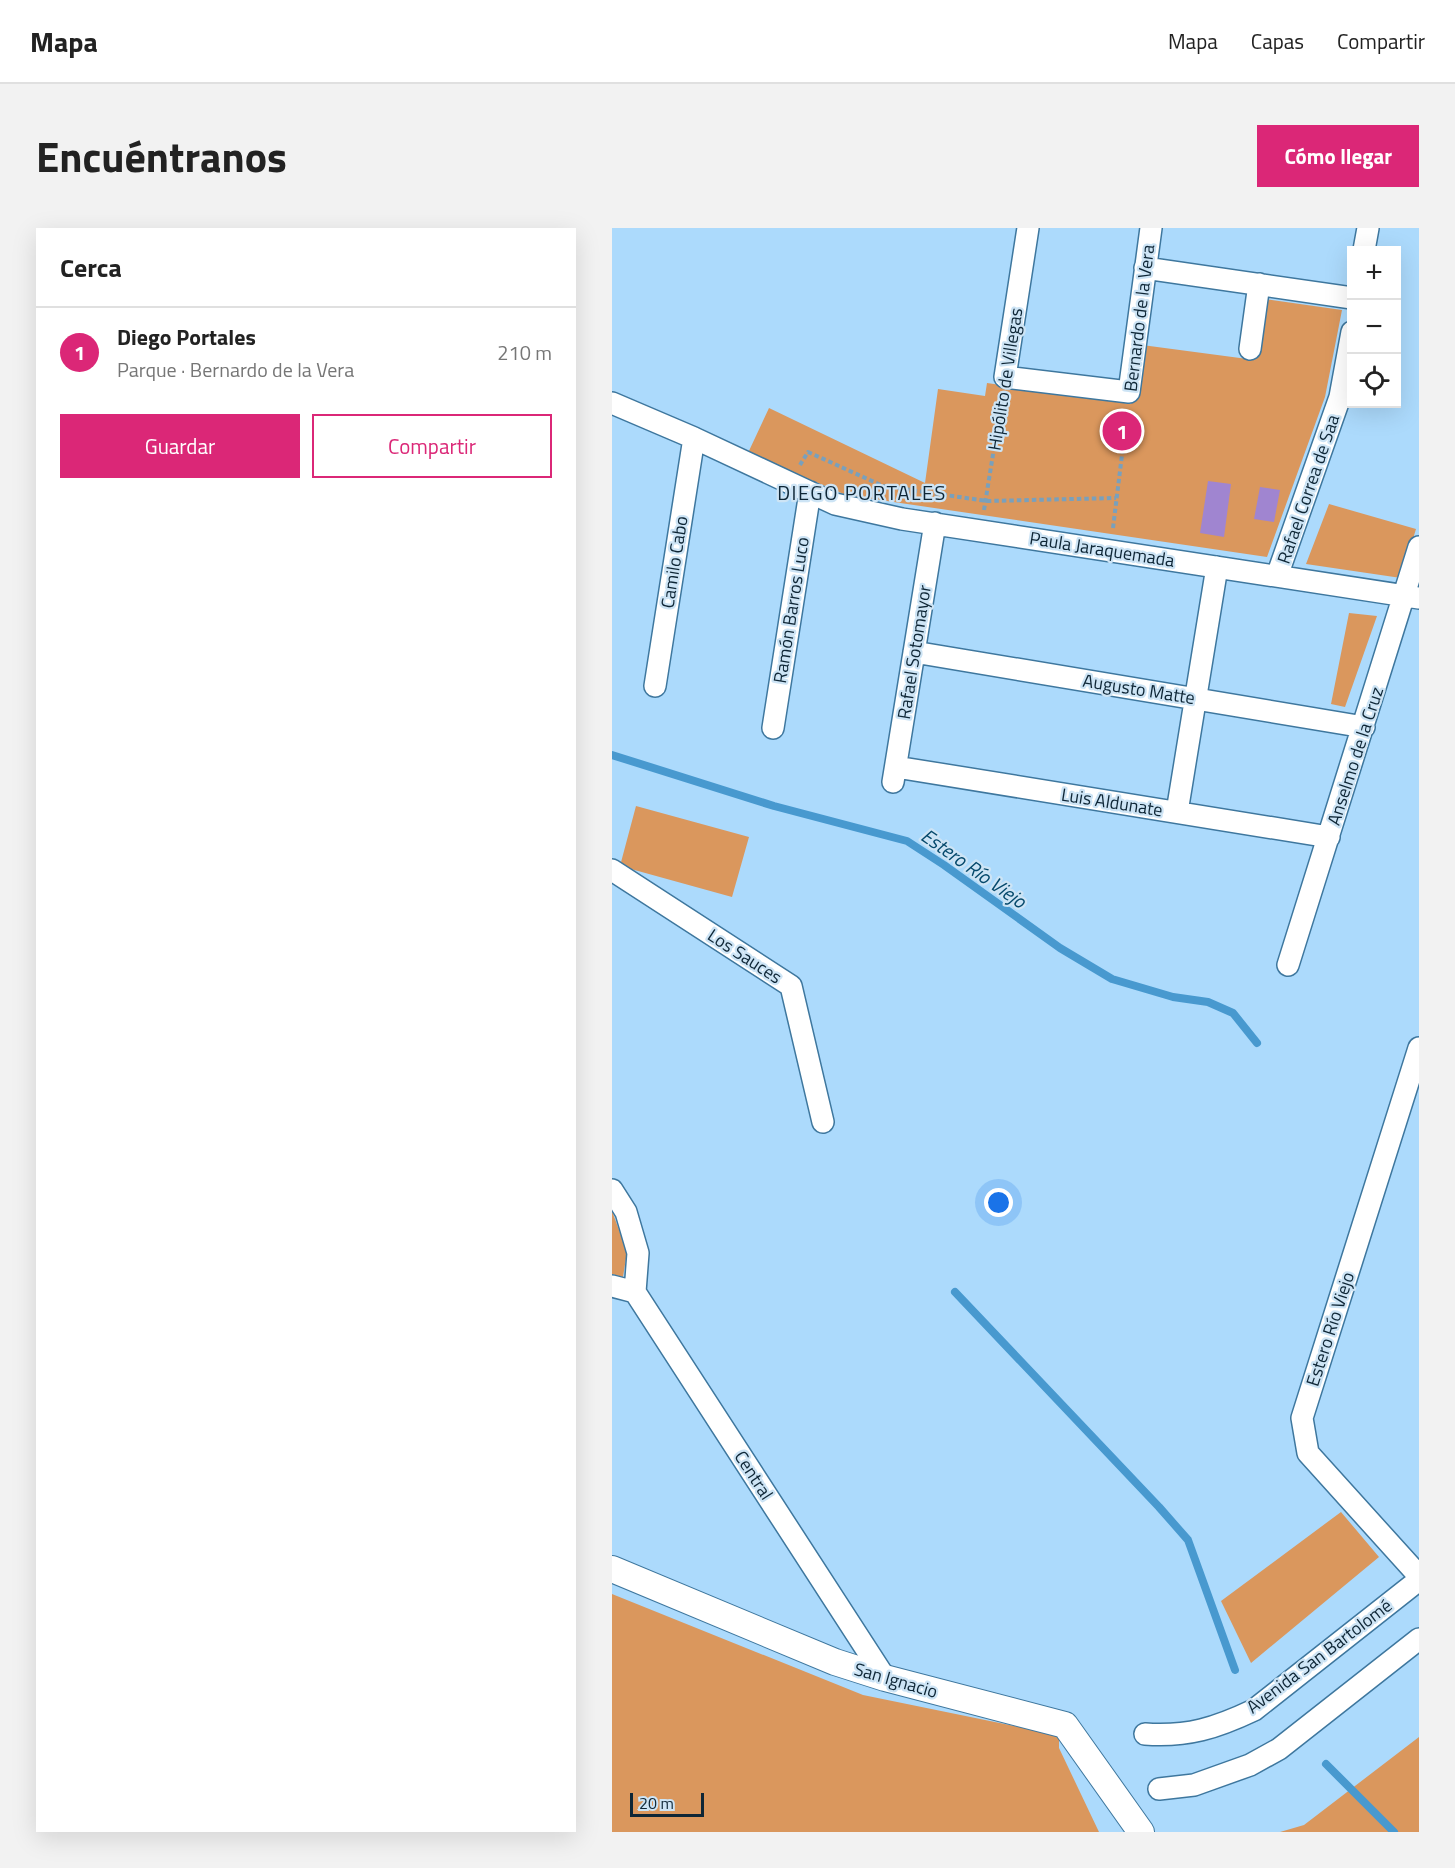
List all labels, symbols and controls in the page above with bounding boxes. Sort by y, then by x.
text: Mapa [30,20,98,63]
text: Mapa [1168,25,1218,57]
text: Capas [1251,25,1304,57]
text: Compartir [1337,25,1425,57]
text: Encuéntranos [36,124,287,188]
button: Cómo llegar [1257,125,1419,187]
street label: Bernardo de la Vera [1117,243,1161,393]
map controls [1347,246,1401,408]
button: + [1347,246,1401,300]
text: Cerca [60,248,122,287]
button: − [1347,300,1401,354]
street label: Hipólito de Villegas [980,306,1030,452]
text: Diego Portales [117,320,256,354]
text: 1 [74,337,85,368]
text: 210 m [497,337,552,368]
text: Parque · Bernardo de la Vera [117,354,354,385]
button: locate [1347,354,1401,408]
pin: 1 [1102,408,1142,454]
street label: Rafael Correa de Saa [1270,411,1346,567]
button: Guardar [60,414,300,478]
button: Compartir [312,414,552,478]
district label: DIEGO PORTALES [777,477,947,508]
street label: Camilo Cabo [653,514,695,610]
street label: Paula Jaraquemada [1028,524,1176,574]
street label: Ramón Barros Luco [766,535,816,685]
street label: Rafael Sotomayor [890,583,938,721]
street label: Augusto Matte [1081,667,1197,711]
street label: Anselmo de la Cruz [1320,683,1390,829]
street label: Luis Aldunate [1059,781,1165,823]
water label: Estero Río Viejo [915,820,1034,916]
street label: Los Sauces [702,922,788,990]
your location [984,1188,1013,1217]
street label: Estero Río Viejo [1299,1268,1361,1390]
street label: Central [728,1445,780,1505]
street label: Avenida San Bartolomé [1240,1592,1398,1720]
street label: San Ignacio [851,1655,941,1705]
scale bar [630,1790,704,1818]
text: 20 m [639,1791,674,1815]

